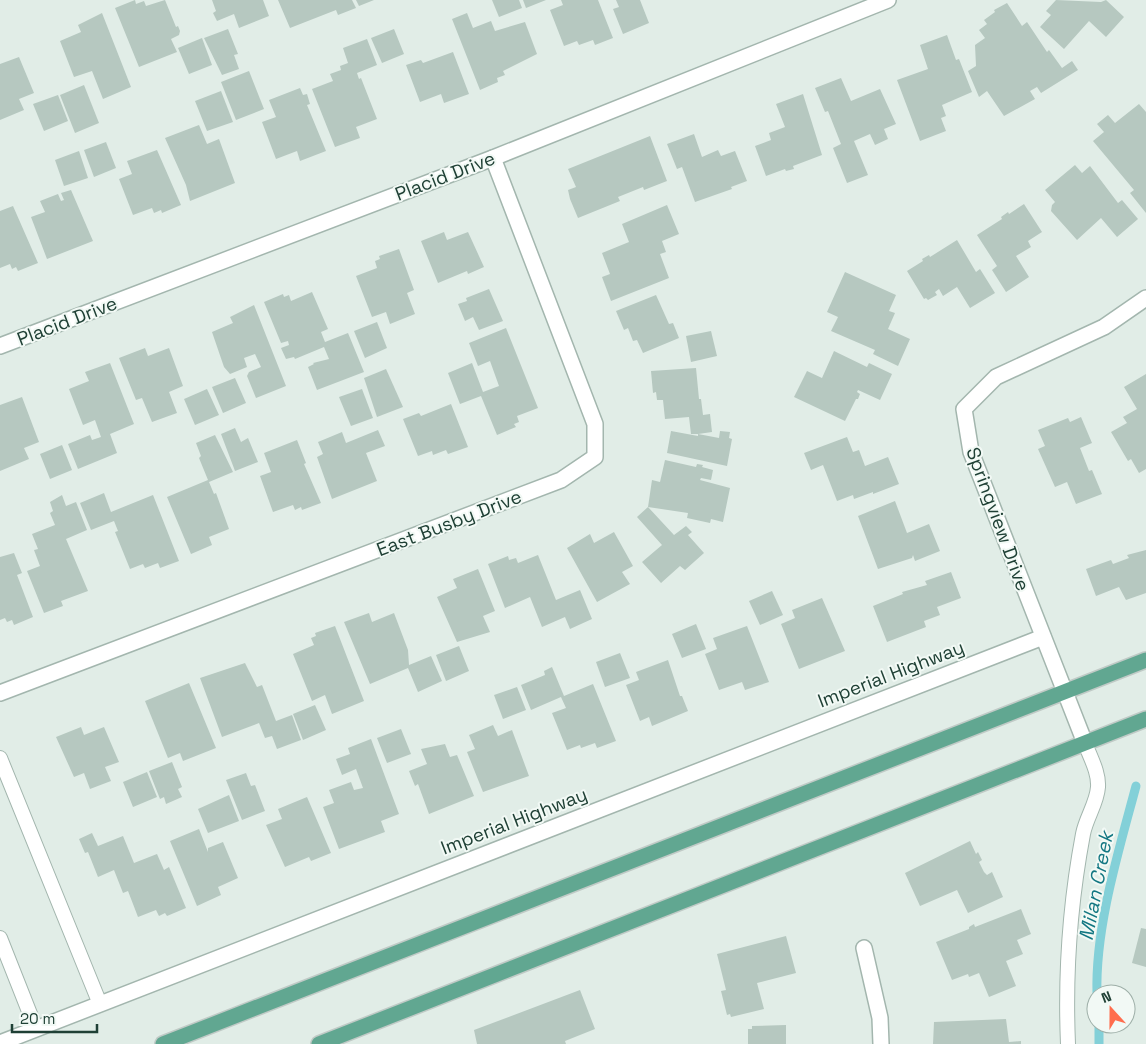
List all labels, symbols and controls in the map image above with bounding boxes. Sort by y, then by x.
street label: Placid Drive [391,145,499,207]
street label: Placid Drive [13,290,121,352]
street label: Springview Drive [960,444,1036,594]
street label: East Busby Drive [373,484,525,562]
street label: Imperial Highway [814,635,968,713]
street label: Imperial Highway [437,782,591,860]
water label: Milan Creek [1073,827,1120,943]
north arrow [1086,984,1136,1034]
text: N [1099,987,1114,1007]
scale bar [12,1002,98,1034]
text: 20 m [20,1009,55,1028]

